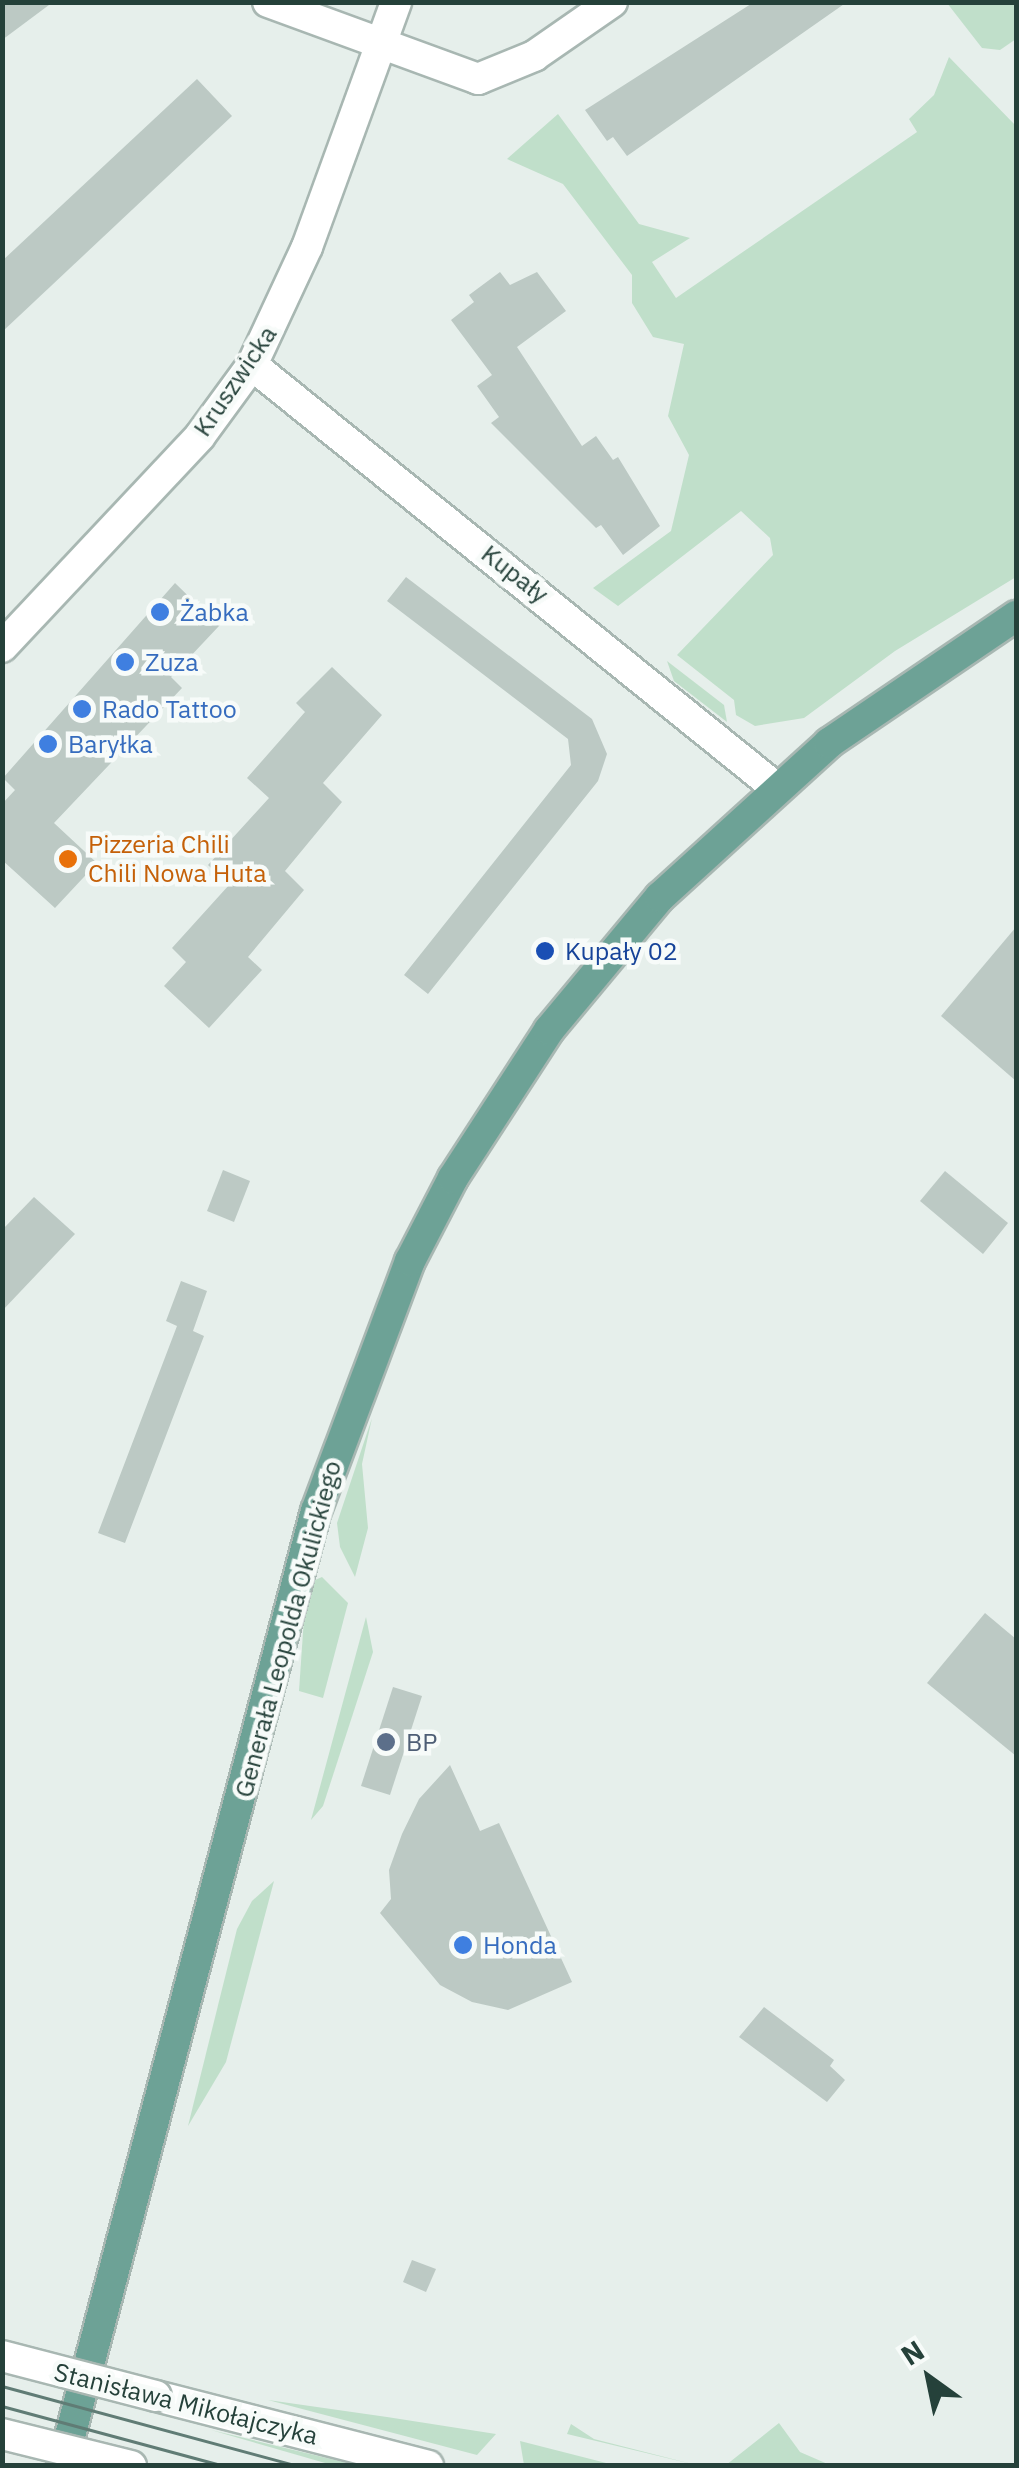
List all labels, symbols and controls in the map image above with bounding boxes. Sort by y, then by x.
street label: Kruszwicka [187,320,283,442]
street label: Kupały [475,539,555,609]
place label: Żabka [180,597,249,627]
marker: Żabka [149,601,171,623]
place label: Zuza [145,647,199,677]
marker: Zuza [114,651,136,673]
place label: Rado Tattoo [102,694,237,724]
marker: Rado Tattoo [71,698,93,720]
place label: Baryłka [68,729,153,759]
marker: Baryłka [37,733,59,755]
place label: Pizzeria Chili Chili Nowa Huta [88,830,267,889]
marker: Pizzeria Chili Chili Nowa Huta [57,848,79,870]
place label: Kupały 02 [565,936,678,966]
marker: Kupały 02 [534,940,556,962]
street label: Generała Leopolda Okulickiego [229,1457,347,1801]
place label: BP [406,1727,437,1757]
marker: BP [375,1731,397,1753]
place label: Honda [483,1930,557,1960]
marker: Honda [452,1934,474,1956]
north arrow [879,2328,979,2428]
text: N [894,2331,931,2373]
street label: Stanisława Mikołajczyka [51,2357,321,2451]

